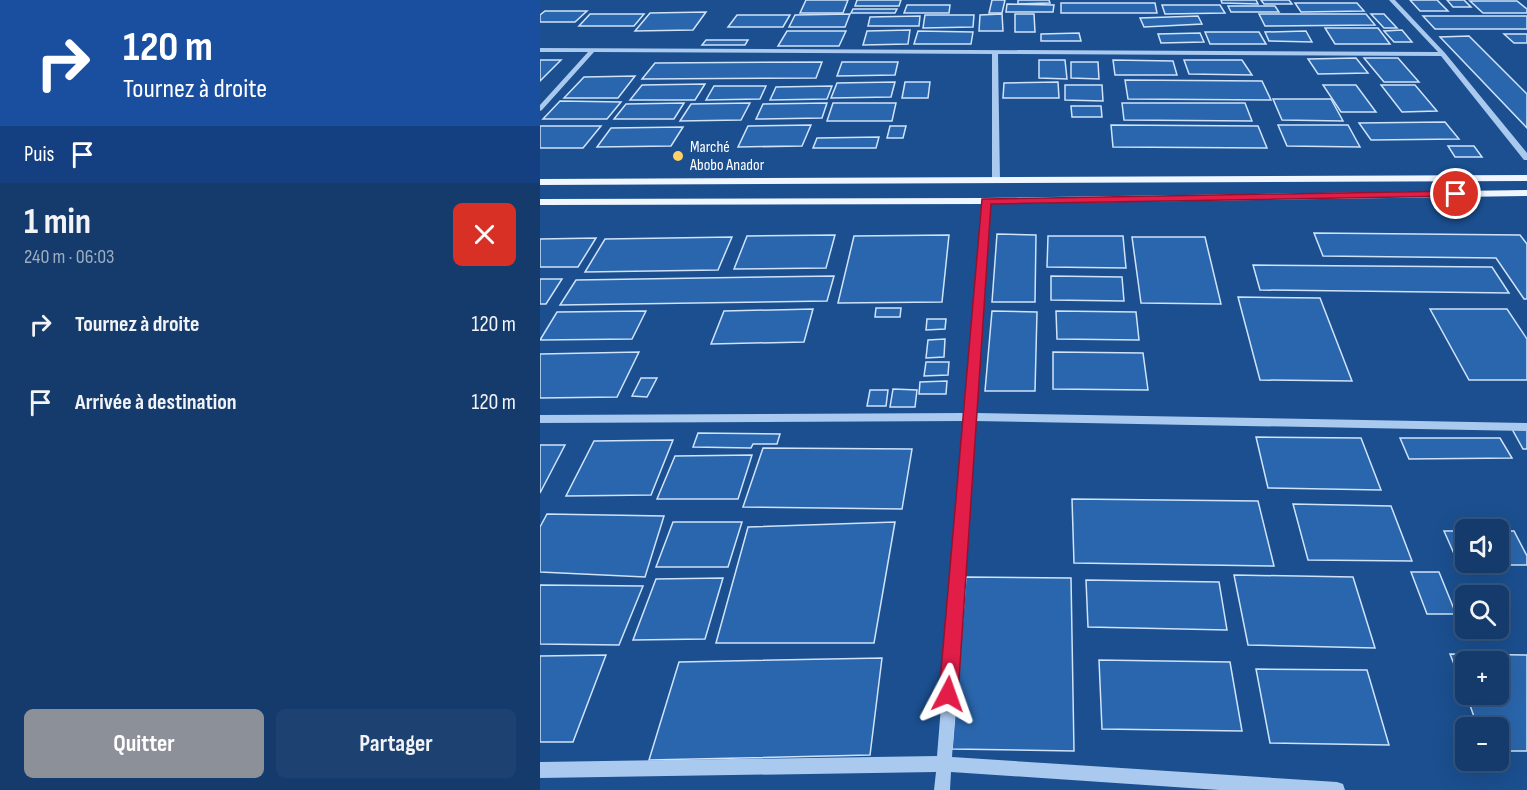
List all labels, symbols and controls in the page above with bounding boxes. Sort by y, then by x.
text: 120 m [123,22,213,73]
icon: right [24,24,102,102]
text: Tournez à droite [123,73,267,105]
icon: arrive [66,138,99,171]
place label: Marché Abobo Anador [689,138,765,175]
text: Puis [24,141,54,168]
marker: Marché Abobo Anador [671,149,685,163]
pin [1430,168,1481,219]
icon: arrive [1439,177,1472,210]
text: 1 min [24,201,91,244]
button: close [453,203,516,266]
text: 240 m · 06:03 [24,245,115,269]
icon: right [24,308,57,341]
text: Tournez à droite [75,311,200,338]
text: 120 m [472,311,516,338]
icon: arrive [24,386,57,419]
text: Arrivée à destination [75,389,237,416]
text: 120 m [472,389,516,416]
map controls [1455,519,1509,771]
button: sound [1455,519,1509,573]
button: search [1455,585,1509,639]
button: + [1455,651,1509,705]
position arrow [916,662,980,726]
button: Quitter [24,709,264,778]
button: Partager [276,709,516,778]
button: − [1455,717,1509,771]

